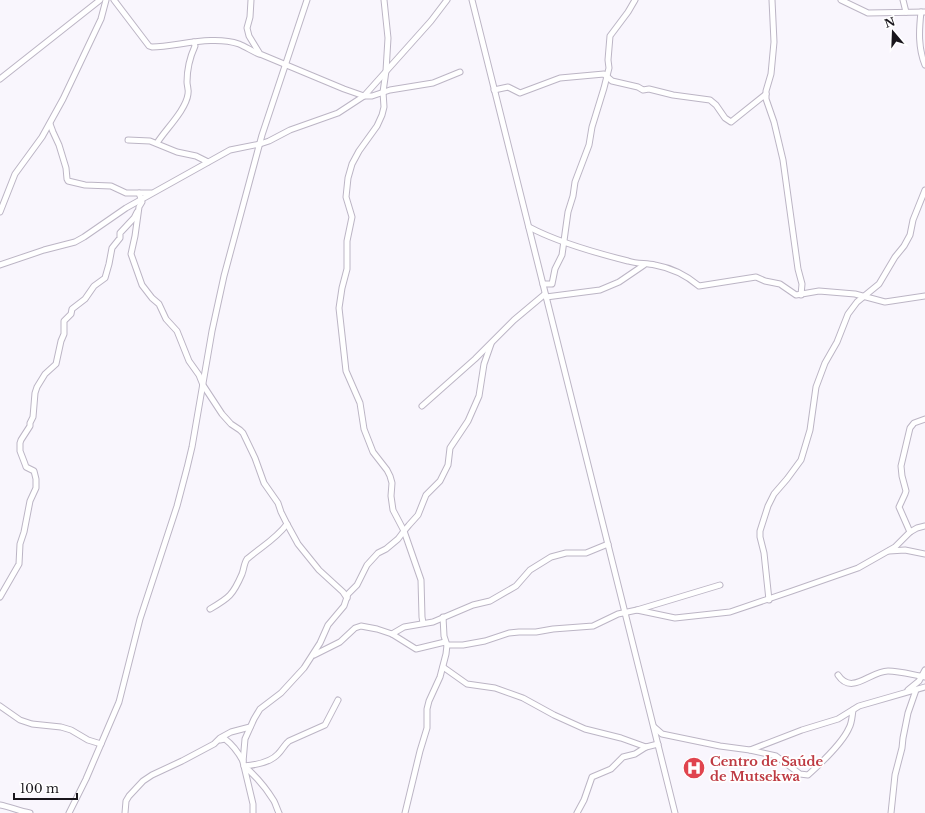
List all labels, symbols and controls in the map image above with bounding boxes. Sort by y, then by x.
north arrow [873,12,913,52]
text: N [883,14,898,31]
place label: Centro de Saúde de Mutsekwa [710,753,824,785]
hospital icon: Centro de Saúde de Mutsekwa [681,755,707,781]
scale bar [14,775,77,801]
text: 100 m [20,781,59,796]

